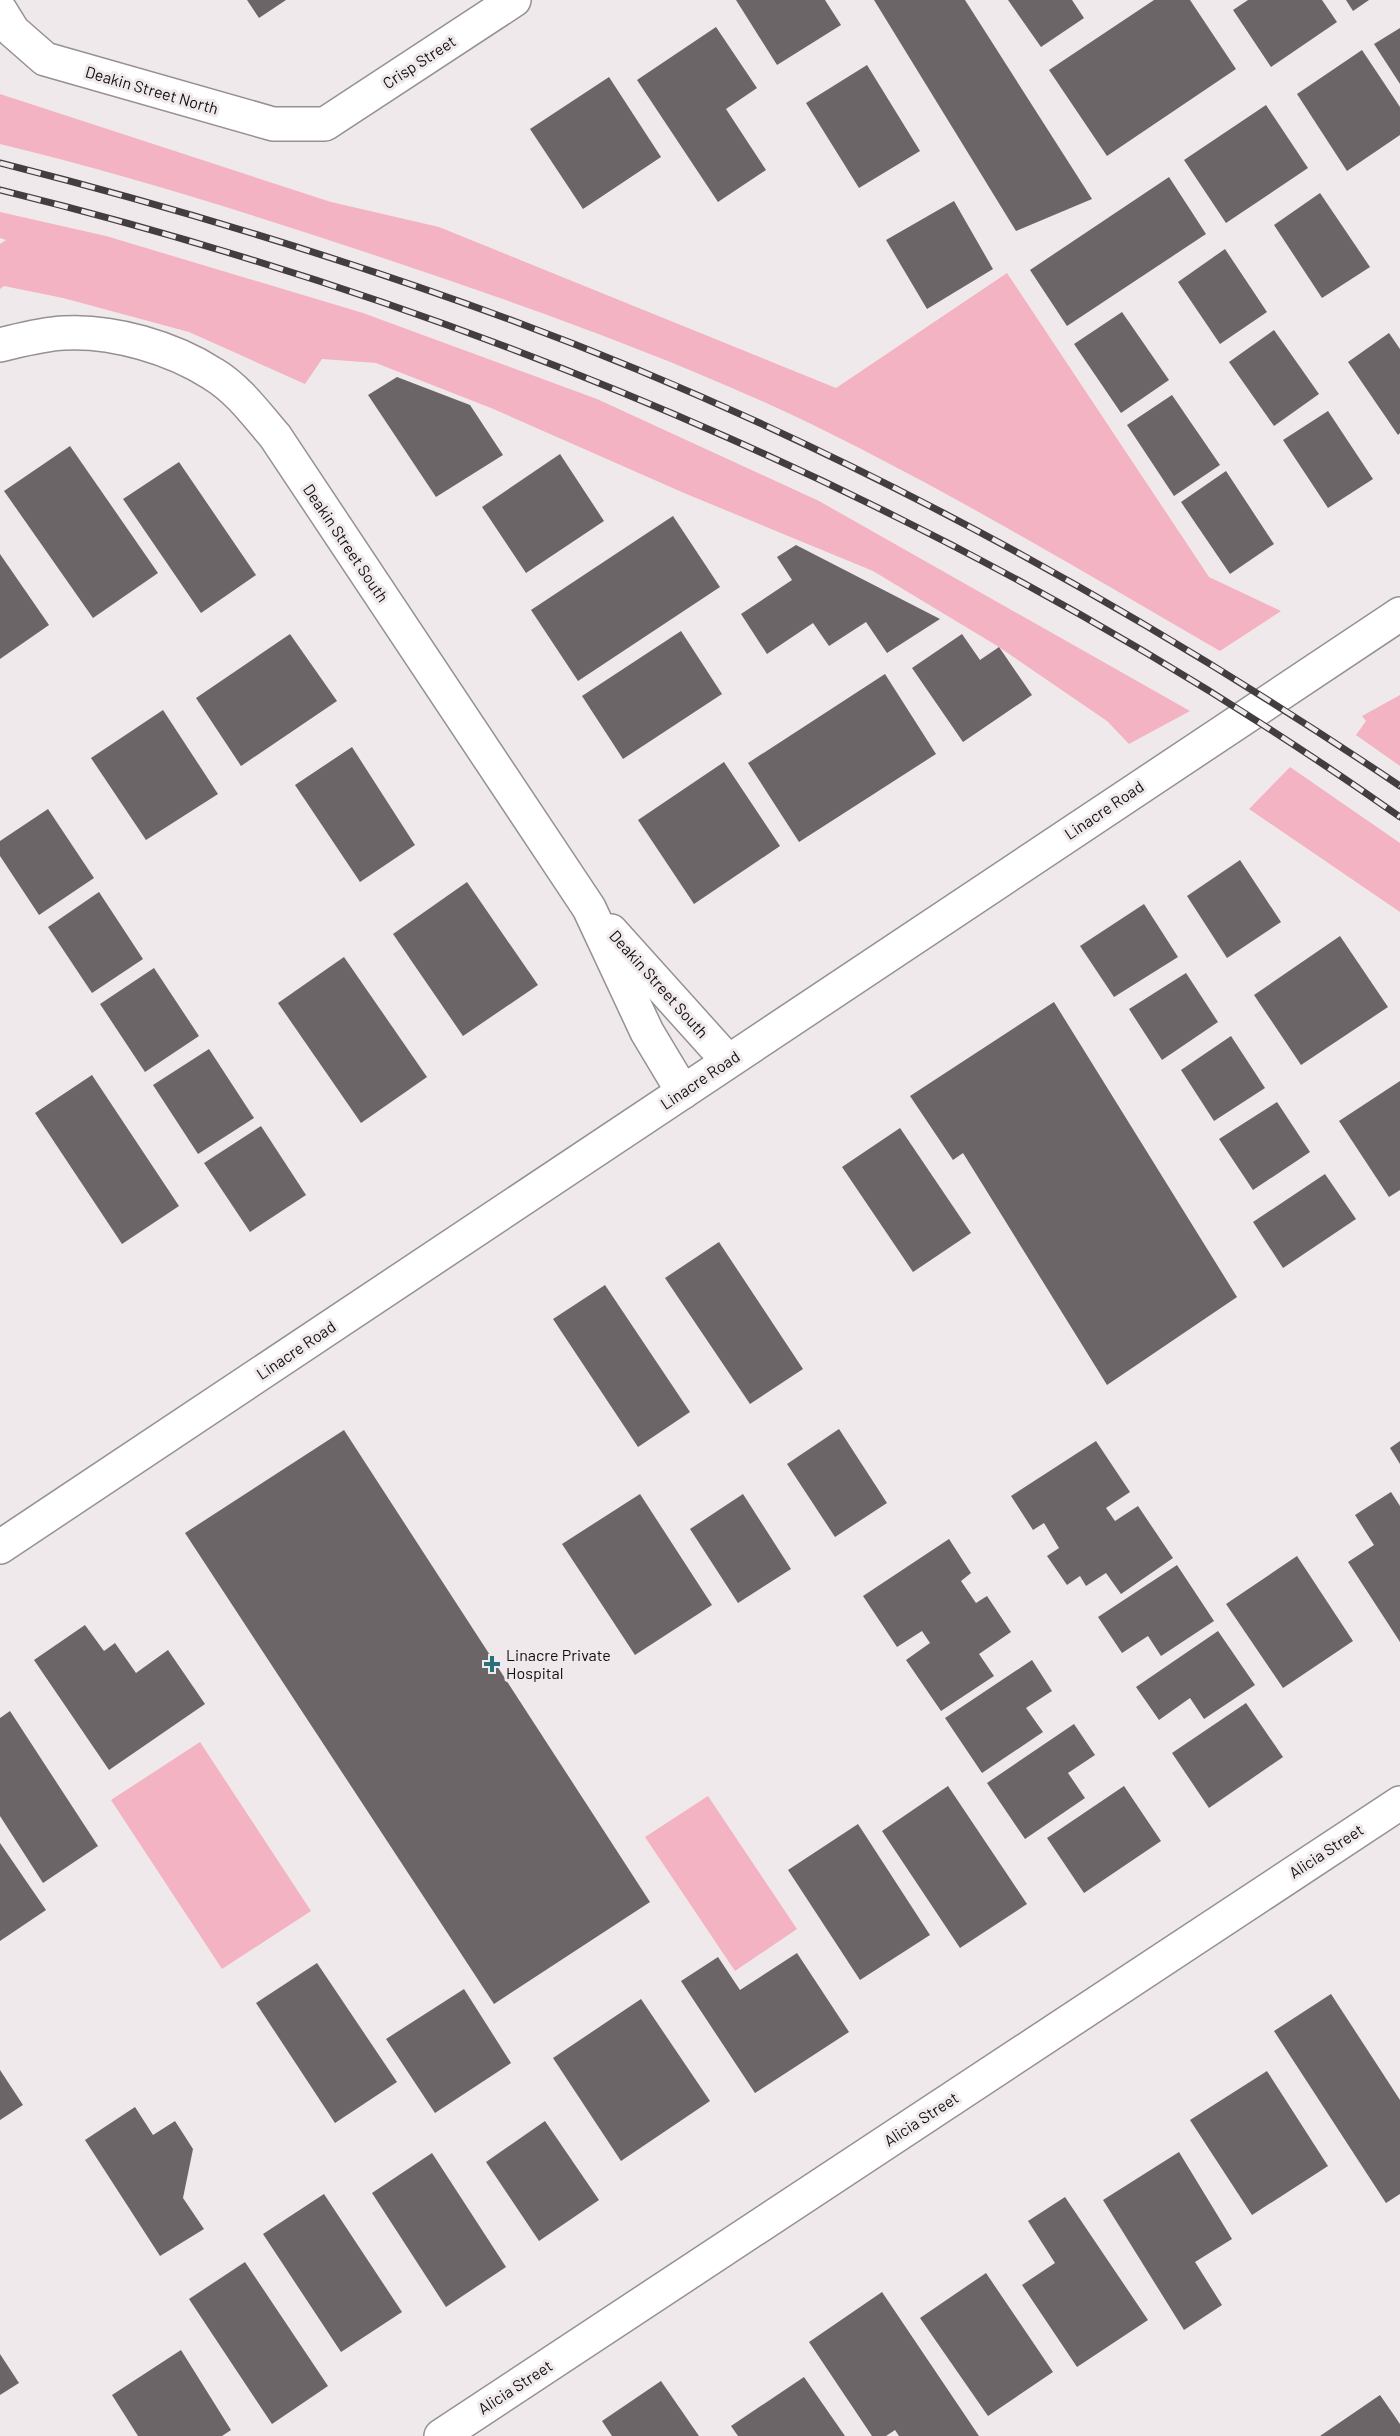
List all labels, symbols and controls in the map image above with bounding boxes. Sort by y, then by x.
street label: Crisp Street [379,31,459,92]
street label: Deakin Street North [84,61,221,118]
street label: Deakin Street South [300,480,393,605]
street label: Linacre Road [1061,776,1147,843]
street label: Deakin Street South [606,926,713,1041]
street label: Linacre Road [657,1046,743,1113]
street label: Linacre Road [253,1316,339,1383]
place label: Linacre Private Hospital [506,1645,611,1682]
marker: Linacre Private Hospital [483,1655,501,1673]
street label: Alicia Street [1285,1819,1367,1882]
street label: Alicia Street [880,2087,962,2150]
street label: Alicia Street [474,2355,556,2418]

